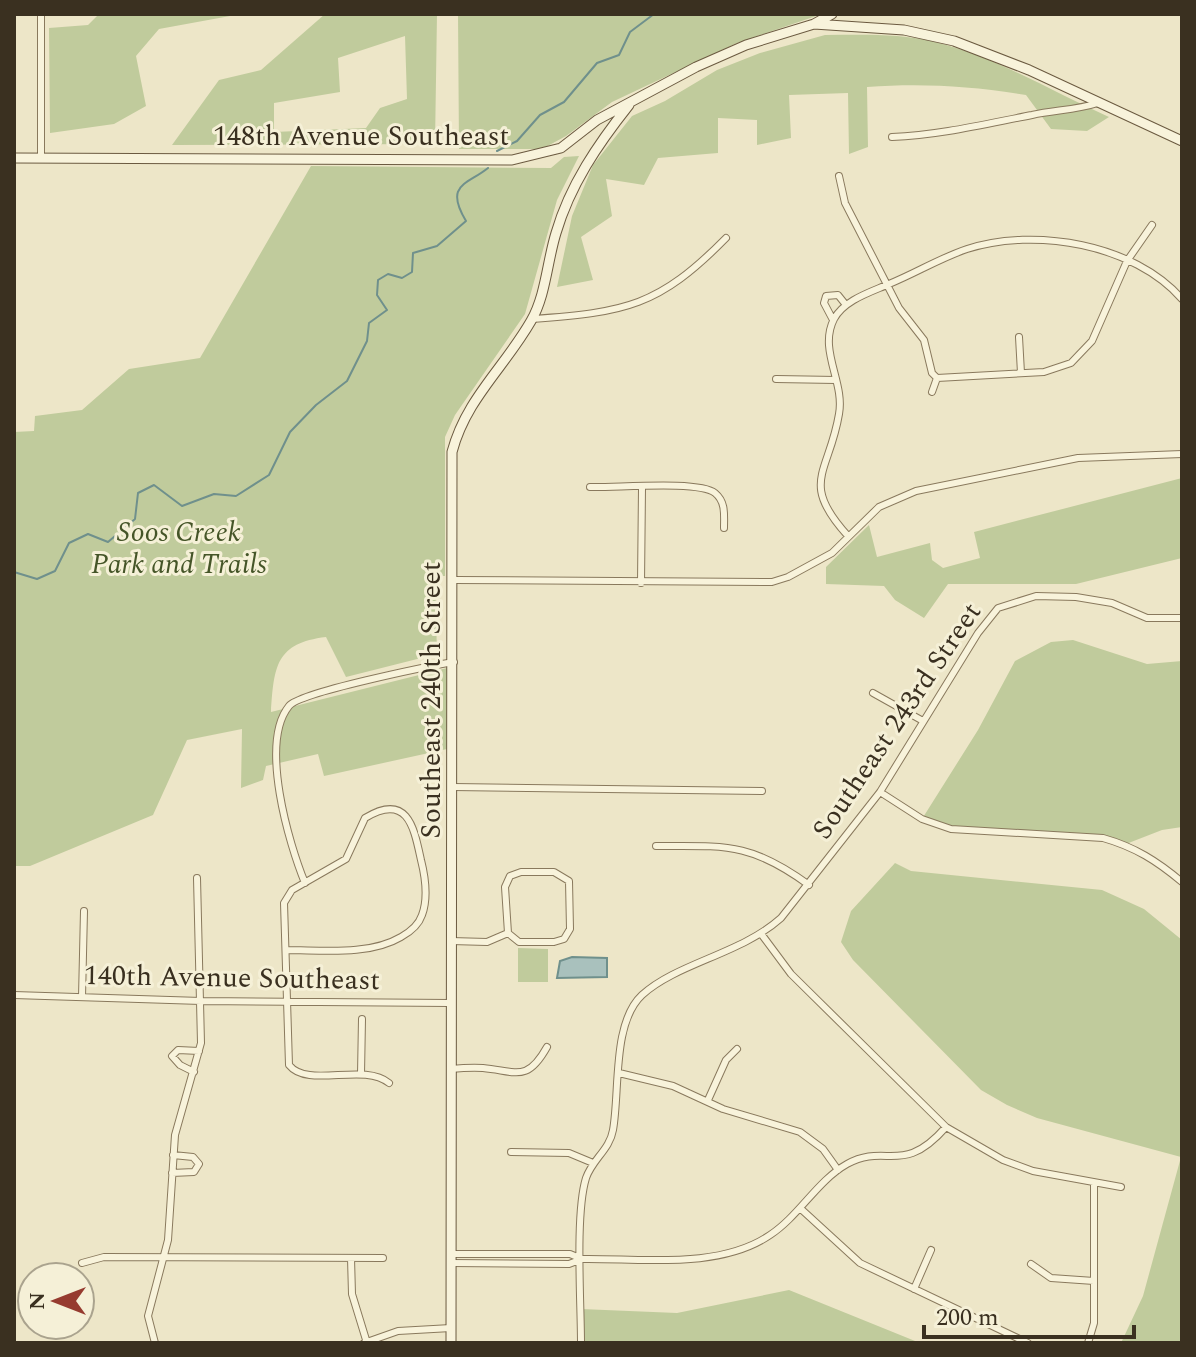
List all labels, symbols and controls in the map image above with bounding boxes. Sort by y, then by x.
street label: 148th Avenue Southeast [213,115,509,158]
park label: Soos Creek Park and Trails [91,511,267,586]
street label: Southeast 240th Street [410,561,453,839]
street label: Southeast 243rd Street [801,594,993,848]
street label: 140th Avenue Southeast [84,954,381,1002]
north arrow [16,1261,96,1341]
scale bar [924,1289,1134,1339]
text: N [21,1292,54,1310]
text: 200 m [936,1300,999,1336]

